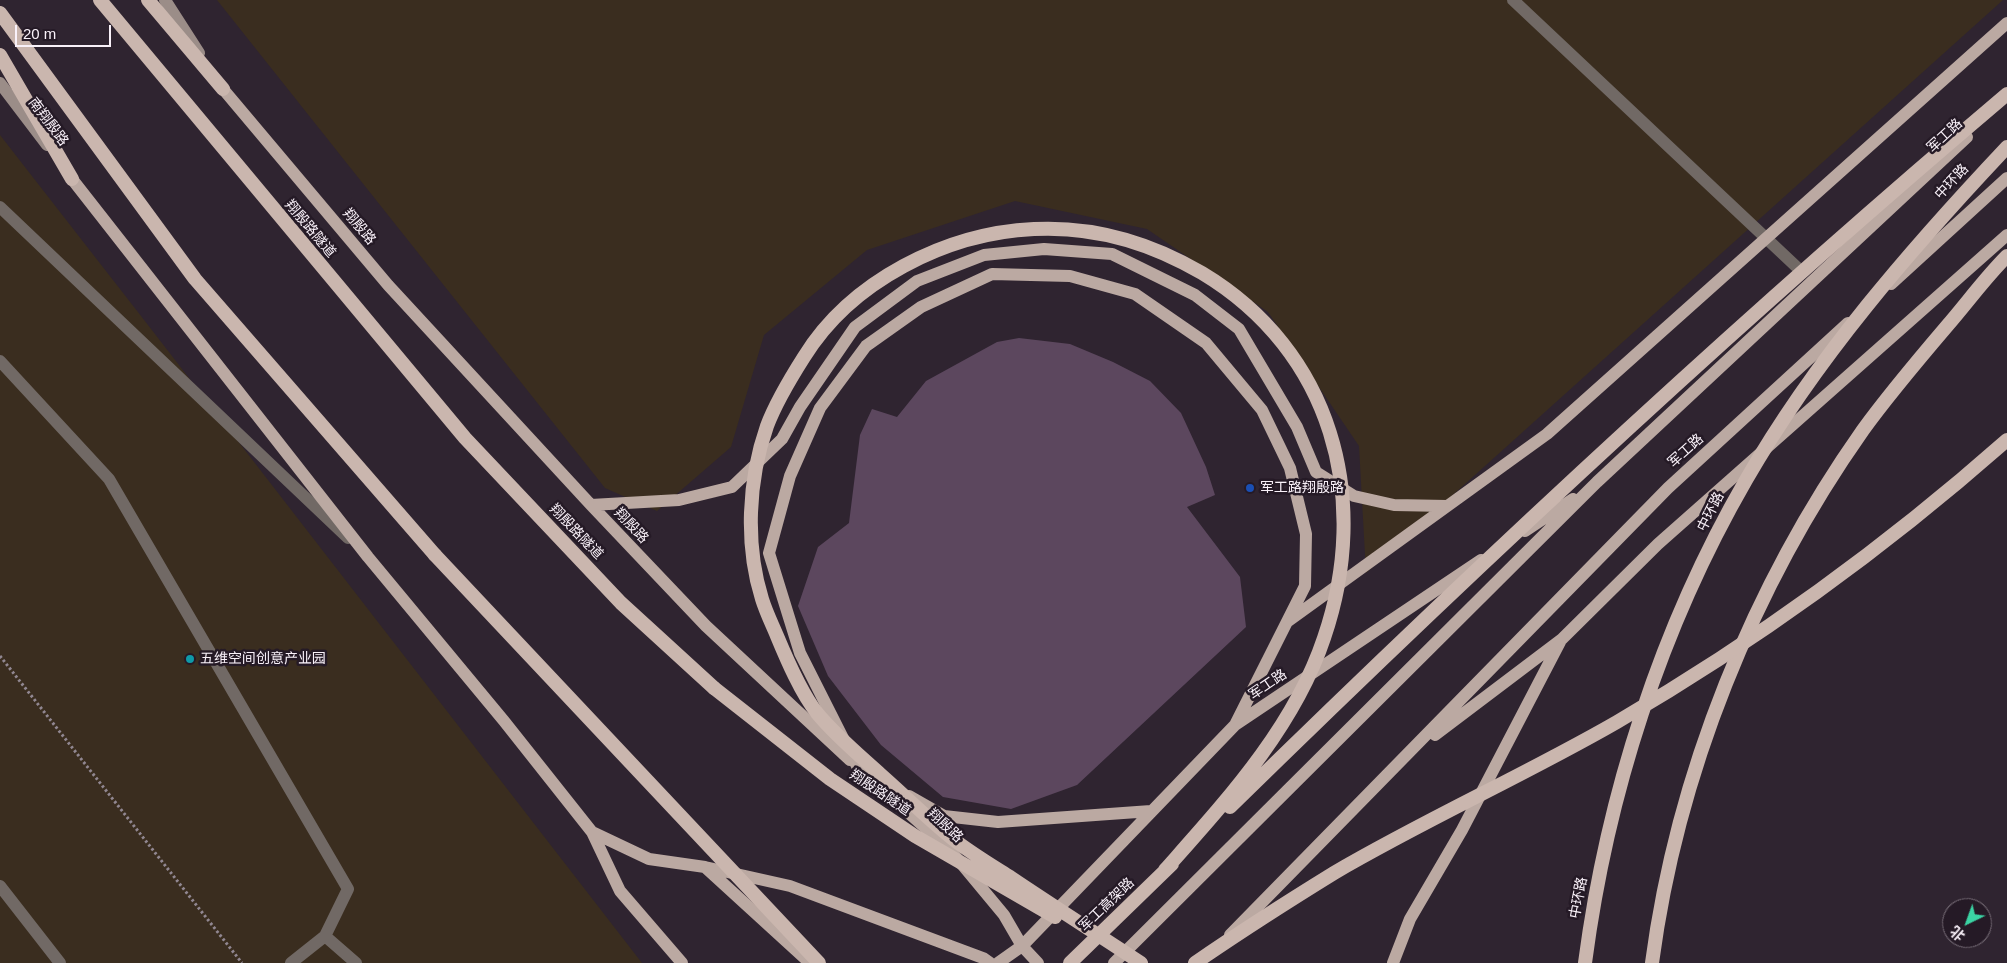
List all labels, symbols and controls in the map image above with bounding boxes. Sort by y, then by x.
scale bar [18,15,114,47]
text: 20 m [23,25,56,42]
street label: 南翔殷路 [24,95,72,149]
street label: 军工路 [1924,116,1966,156]
street label: 中环路 [1932,161,1972,203]
street label: 翔殷路隧道 [281,197,339,261]
street label: 翔殷路 [339,206,379,248]
street label: 军工路 [1665,431,1707,471]
place label: 军工路翔殷路 [1260,480,1344,496]
marker: 军工路翔殷路 [1244,482,1256,494]
street label: 中环路 [1694,489,1728,535]
street label: 翔殷路隧道 [546,501,606,563]
street label: 翔殷路 [611,505,651,547]
place label: 五维空间创意产业园 [200,651,326,667]
marker: 五维空间创意产业园 [184,653,196,665]
street label: 军工路 [1246,666,1290,704]
street label: 翔殷路隧道 [846,766,914,820]
street label: 翔殷路 [924,806,966,846]
street label: 军工高架路 [1076,875,1138,935]
street label: 中环路 [1567,876,1591,920]
north arrow [1942,898,1992,948]
text: 北 [1947,923,1968,944]

